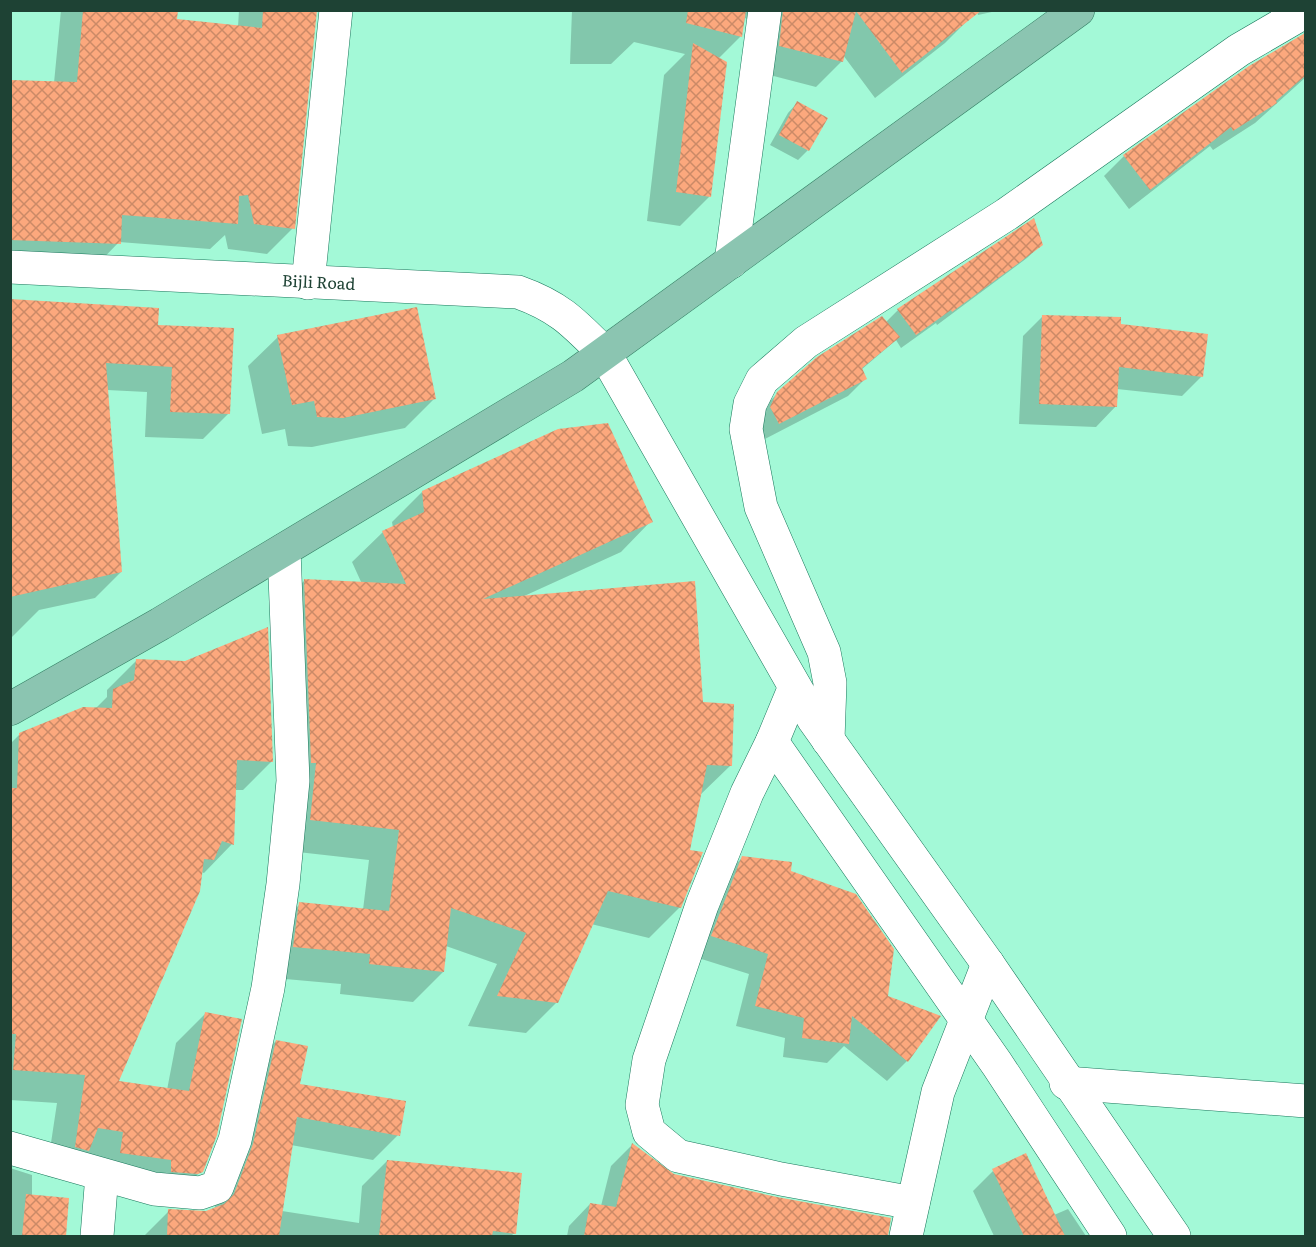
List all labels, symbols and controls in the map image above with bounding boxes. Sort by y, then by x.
street label: Bijli Road [281,267,356,295]

